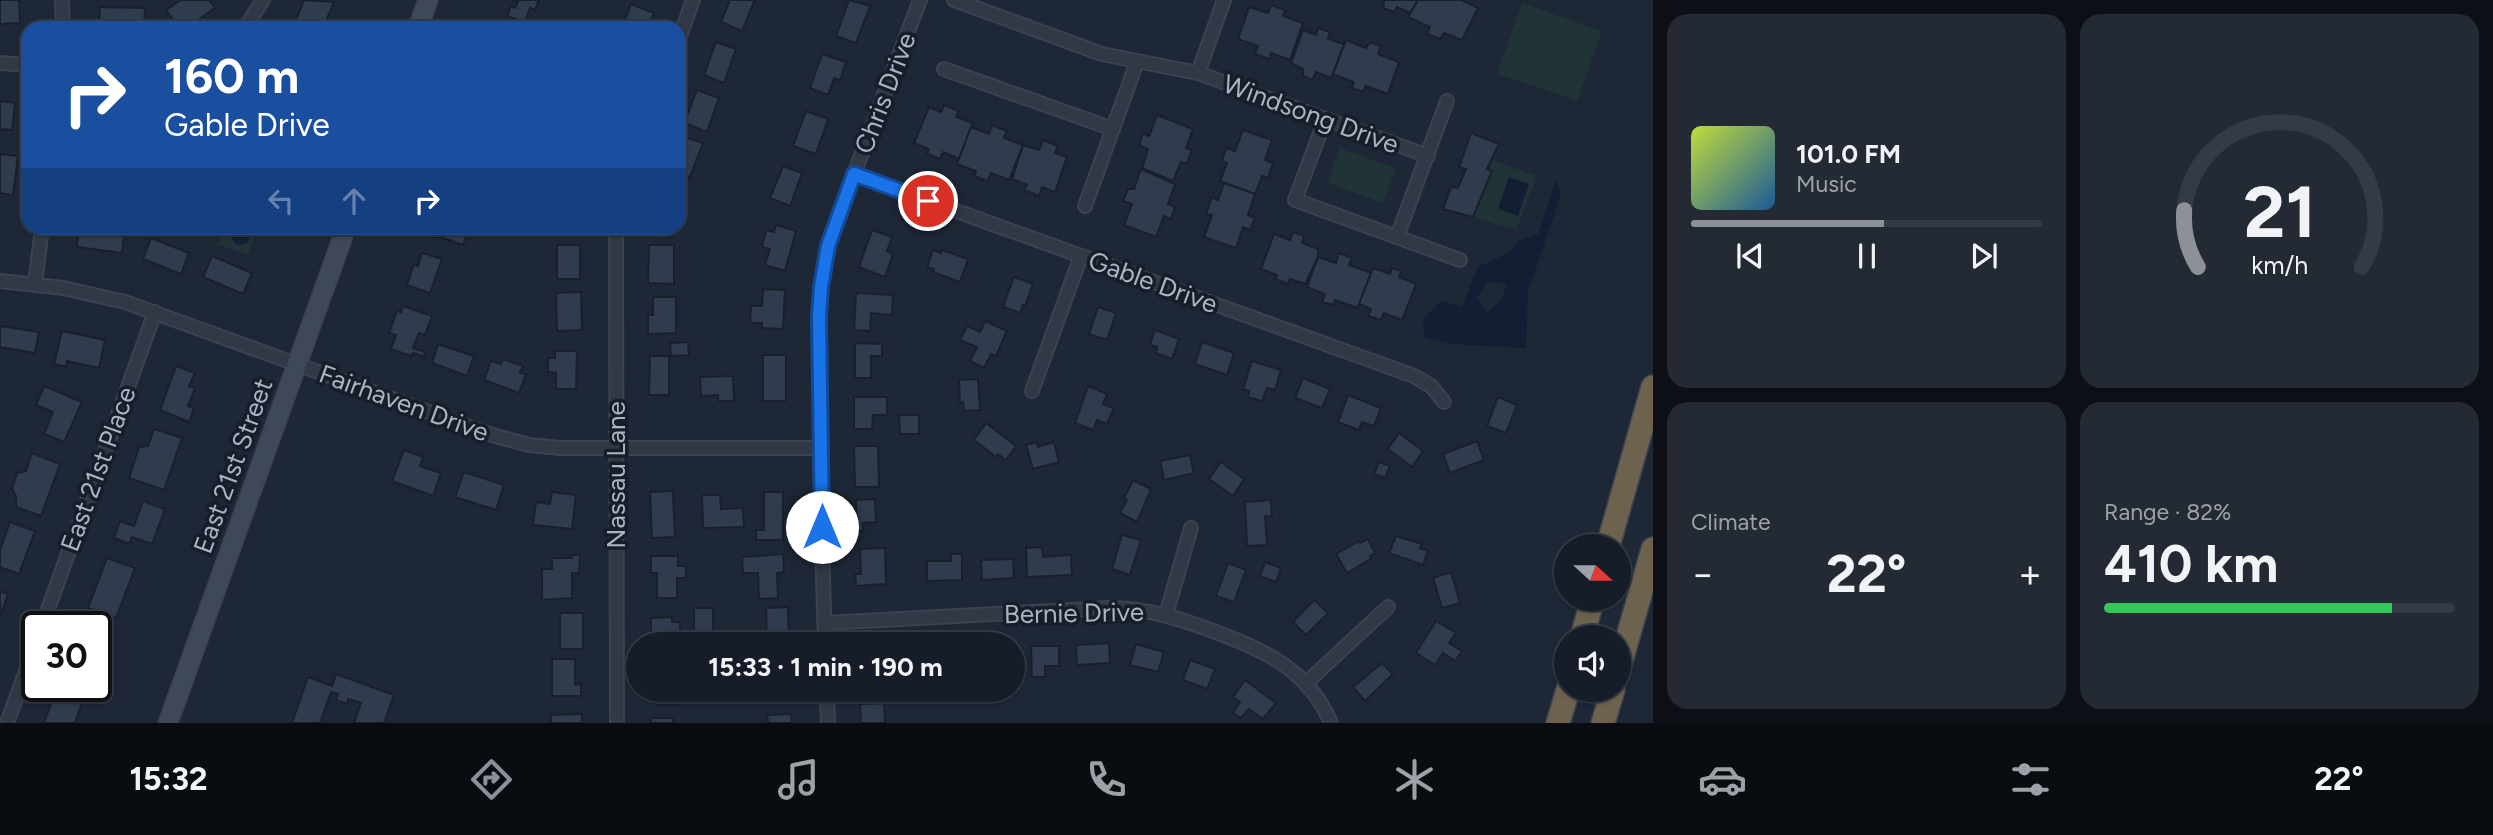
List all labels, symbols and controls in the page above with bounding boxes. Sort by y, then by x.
street label: Chris Drive [847,28,923,158]
text: 160 m [164,46,299,105]
icon: right [49,49,140,140]
street label: Windsong Drive [1219,67,1403,161]
text: Gable Drive [164,106,330,144]
text: 101.0 FM [1796,138,1901,170]
text: 21 [2243,168,2316,255]
text: Music [1796,170,1857,198]
pin [898,171,958,231]
icon: left [262,182,300,220]
icon: ahead [335,182,373,220]
icon: right [408,182,446,220]
icon: arrive [909,182,947,220]
icon: previous [1731,237,1769,275]
icon: pause [1848,237,1886,275]
icon: next [1965,237,2003,275]
street label: Gable Drive [1084,244,1222,320]
text: km/h [2251,250,2308,280]
street label: Fairhaven Drive [315,358,493,448]
street label: East 21st Street [187,374,279,558]
street label: East 21st Place [53,382,143,556]
street label: Nassau Lane [600,401,632,549]
position arrow [785,490,859,564]
text: Range · 82% [2104,498,2231,526]
text: Climate [1691,508,1770,536]
text: 410 km [2104,533,2278,595]
north arrow [1554,534,1631,611]
map controls [1554,534,1631,702]
text: 22° [1827,543,1906,605]
text: − [1691,551,1715,597]
text: + [2018,551,2042,597]
street label: Bernie Drive [1004,596,1144,630]
speed limit sign: 30 [21,611,112,702]
button: sound [1554,625,1631,702]
text: 15:33 · 1 min · 190 m [708,651,943,683]
icon: directions [467,755,516,804]
icon: music [774,755,823,804]
icon: phone [1082,755,1131,804]
icon: climate [1390,755,1439,804]
icon: car [1698,755,1747,804]
icon: filters [2006,755,2055,804]
text: 15:32 [129,760,208,798]
text: 22° [2314,760,2363,798]

